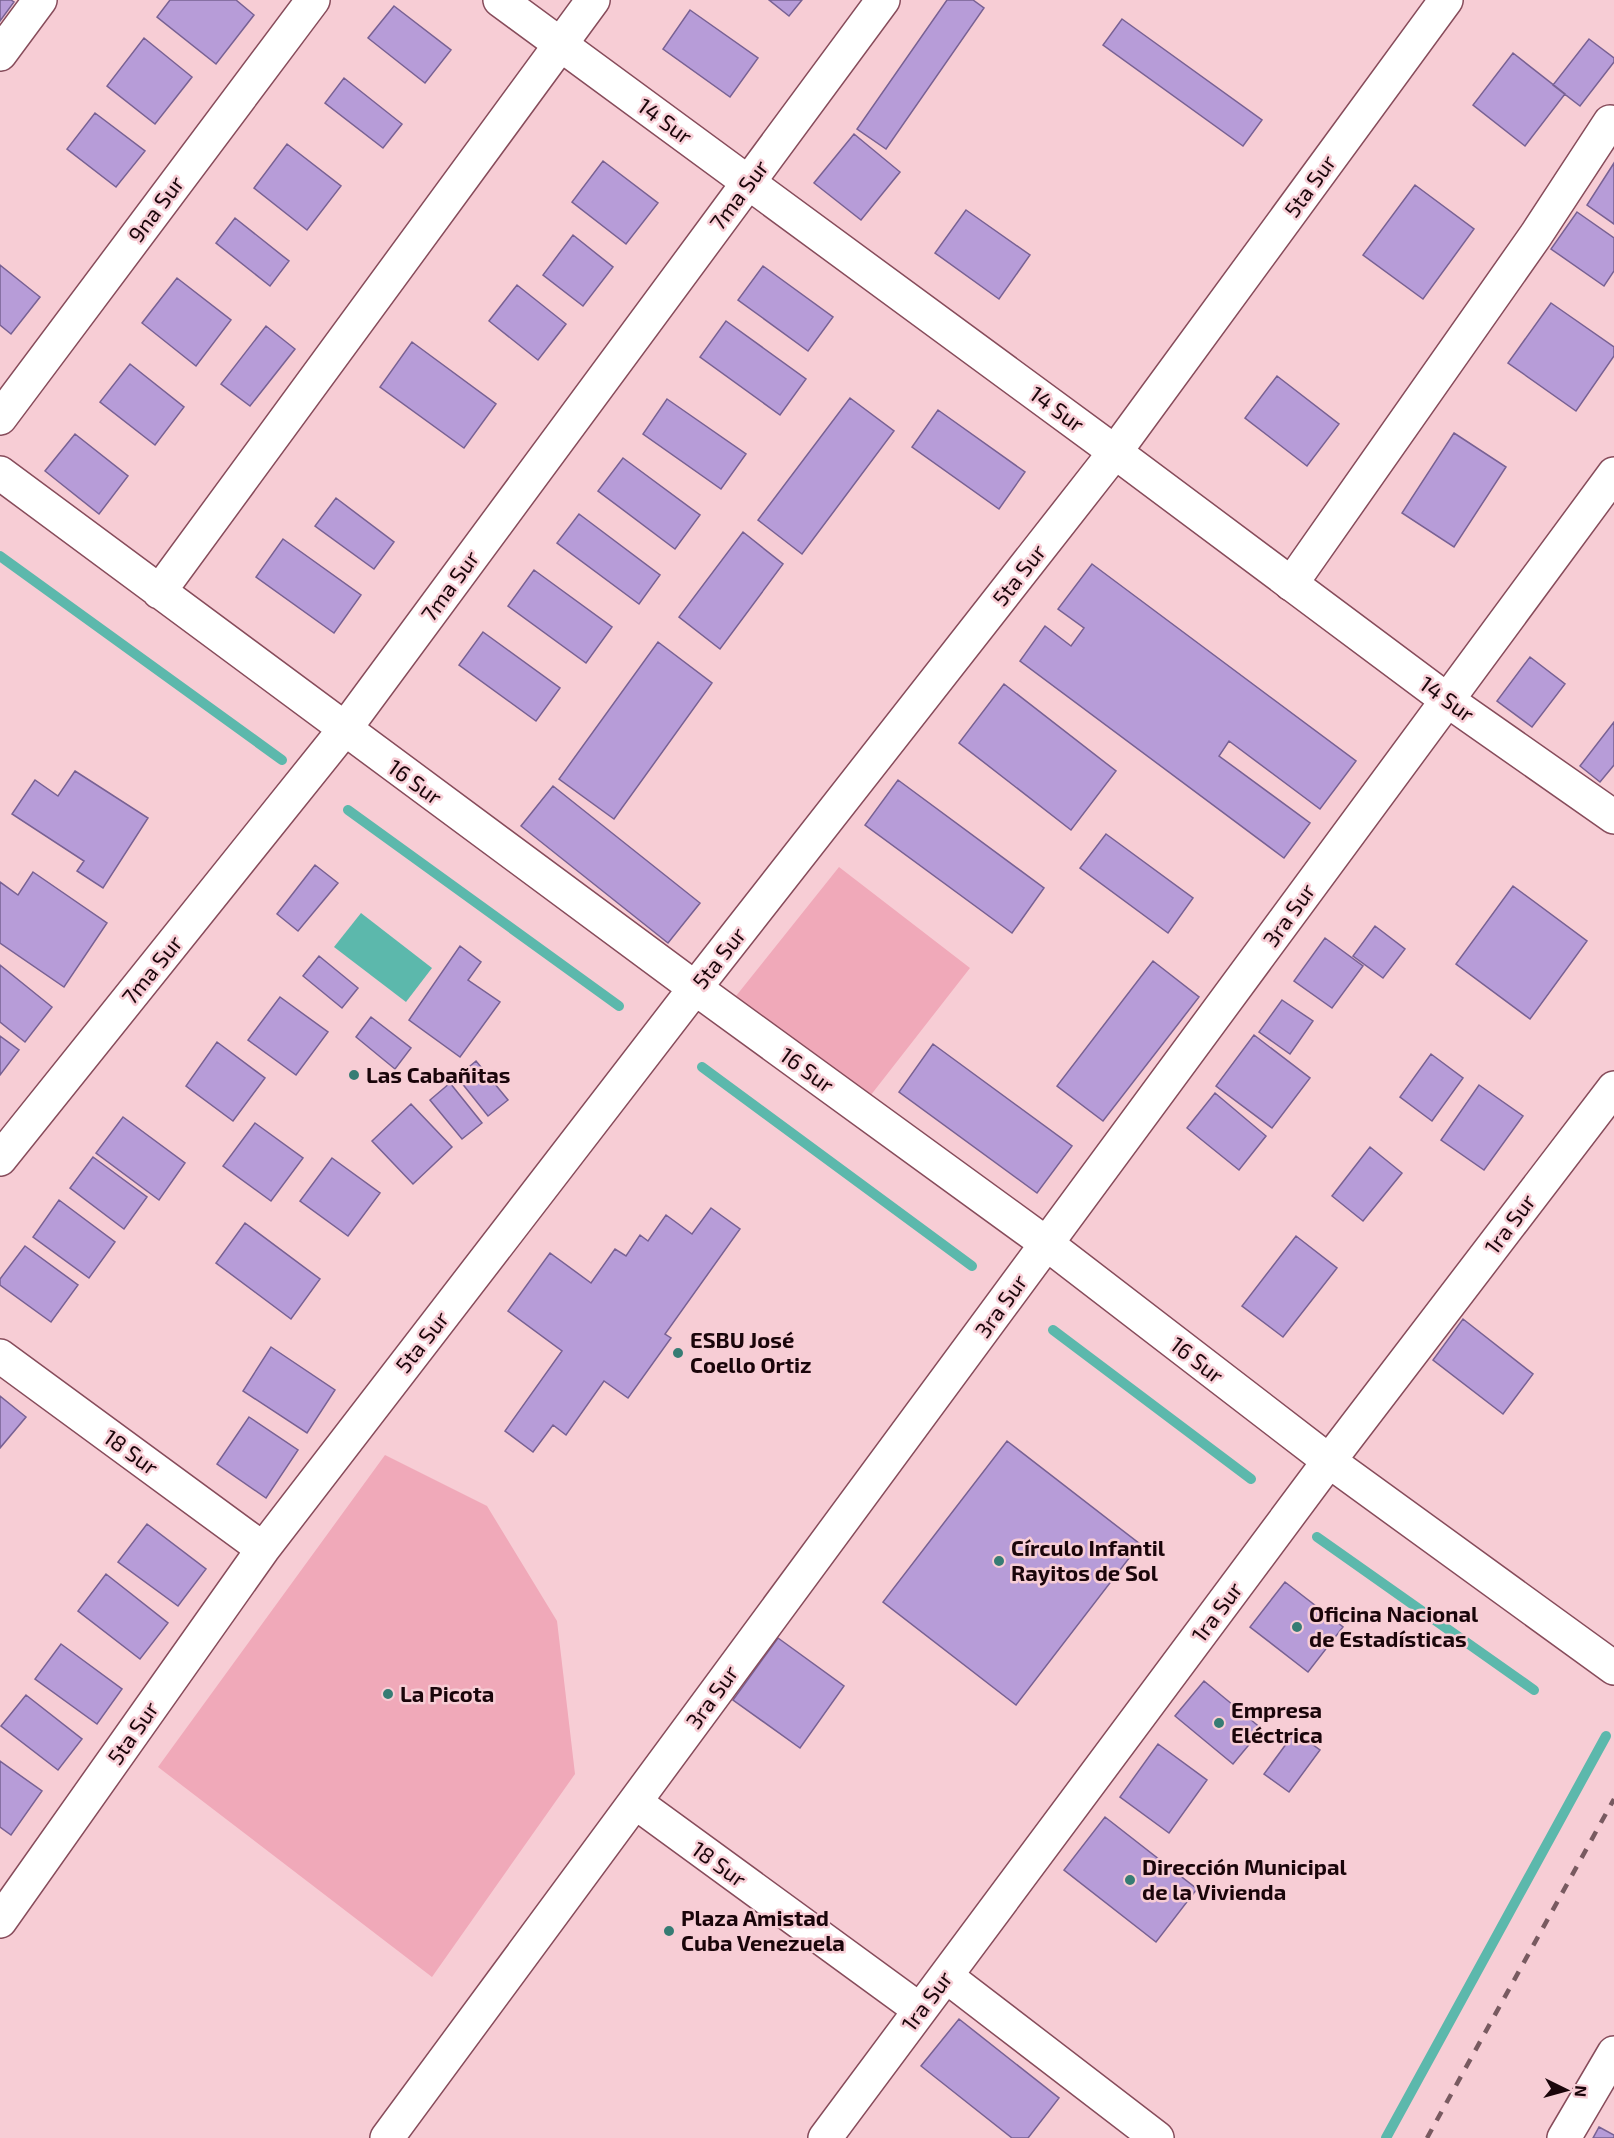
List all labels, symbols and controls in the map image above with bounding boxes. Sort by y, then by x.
street label: 14 Sur [633,92,698,149]
street label: 5ta Sur [1278,149,1341,222]
street label: 7ma Sur [703,154,773,235]
street label: 9na Sur [122,170,189,247]
street label: 14 Sur [1025,380,1090,437]
street label: 5ta Sur [986,538,1050,610]
street label: 7ma Sur [415,545,484,626]
street label: 14 Sur [1415,670,1480,727]
street label: 16 Sur [384,753,448,809]
street label: 3ra Sur [1257,878,1320,951]
street label: 5ta Sur [686,921,750,993]
street label: 7ma Sur [116,929,187,1009]
street label: 16 Sur [776,1041,840,1097]
place label: Las Cabañitas [366,1061,510,1087]
marker: Las Cabañitas [347,1068,361,1082]
street label: 1ra Sur [1478,1188,1540,1258]
street label: 3ra Sur [969,1269,1032,1342]
street label: 5ta Sur [389,1305,453,1377]
place label: ESBU José Coello Ortiz [690,1326,812,1377]
street label: 16 Sur [1166,1331,1229,1388]
marker: ESBU José Coello Ortiz [671,1346,685,1360]
street label: 18 Sur [99,1423,164,1480]
place label: Círculo Infantil Rayitos de Sol [1011,1534,1166,1586]
marker: Círculo Infantil Rayitos de Sol [992,1554,1006,1568]
street label: 1ra Sur [1185,1576,1247,1646]
place label: Oficina Nacional de Estadísticas [1309,1600,1479,1651]
marker: Oficina Nacional de Estadísticas [1290,1620,1304,1634]
street label: 3ra Sur [680,1660,743,1733]
place label: La Picota [400,1680,494,1706]
marker: La Picota [381,1687,395,1701]
street label: 5ta Sur [101,1696,163,1769]
place label: Empresa Eléctrica [1231,1696,1323,1747]
marker: Empresa Eléctrica [1212,1716,1226,1730]
street label: 18 Sur [687,1835,752,1892]
place label: Dirección Municipal de la Vivienda [1142,1853,1347,1904]
marker: Dirección Municipal de la Vivienda [1123,1873,1137,1887]
place label: Plaza Amistad Cuba Venezuela [681,1904,845,1955]
marker: Plaza Amistad Cuba Venezuela [662,1924,676,1938]
street label: 1ra Sur [895,1965,957,2035]
north arrow [1536,2060,1596,2120]
text: N [1571,2085,1591,2098]

